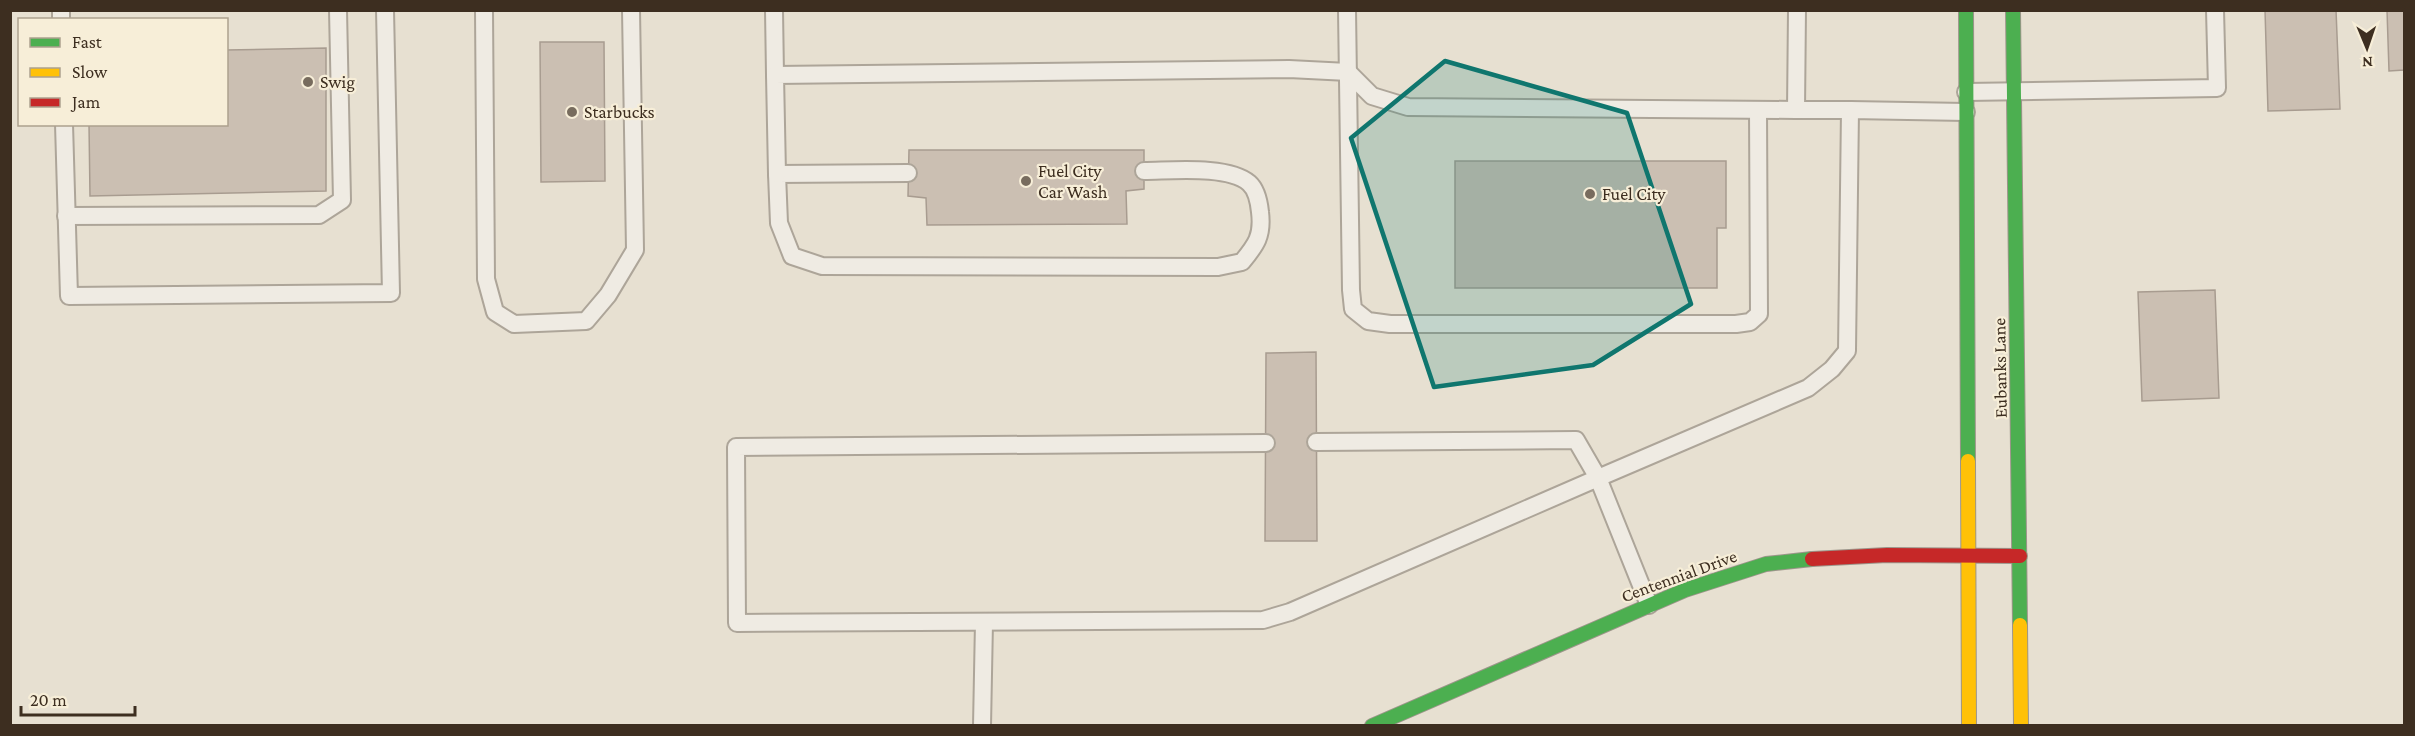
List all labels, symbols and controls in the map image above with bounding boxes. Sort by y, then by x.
legend [18,18,228,126]
north arrow [2337,18,2397,78]
text: Fast [72,32,103,52]
text: N [2362,54,2373,71]
text: Slow [72,62,108,82]
place label: Swig [320,72,355,92]
marker: Swig [301,75,315,89]
text: Jam [70,92,101,112]
place label: Starbucks [584,102,655,122]
marker: Starbucks [565,105,579,119]
place label: Fuel City Car Wash [1038,161,1108,202]
marker: Fuel City Car Wash [1019,174,1033,188]
place label: Fuel City [1602,184,1666,204]
marker: Fuel City [1583,187,1597,201]
street label: Eubanks Lane [1989,318,2011,418]
street label: Centennial Drive [1619,546,1740,606]
scale bar [21,679,135,717]
text: 20 m [30,690,67,710]

